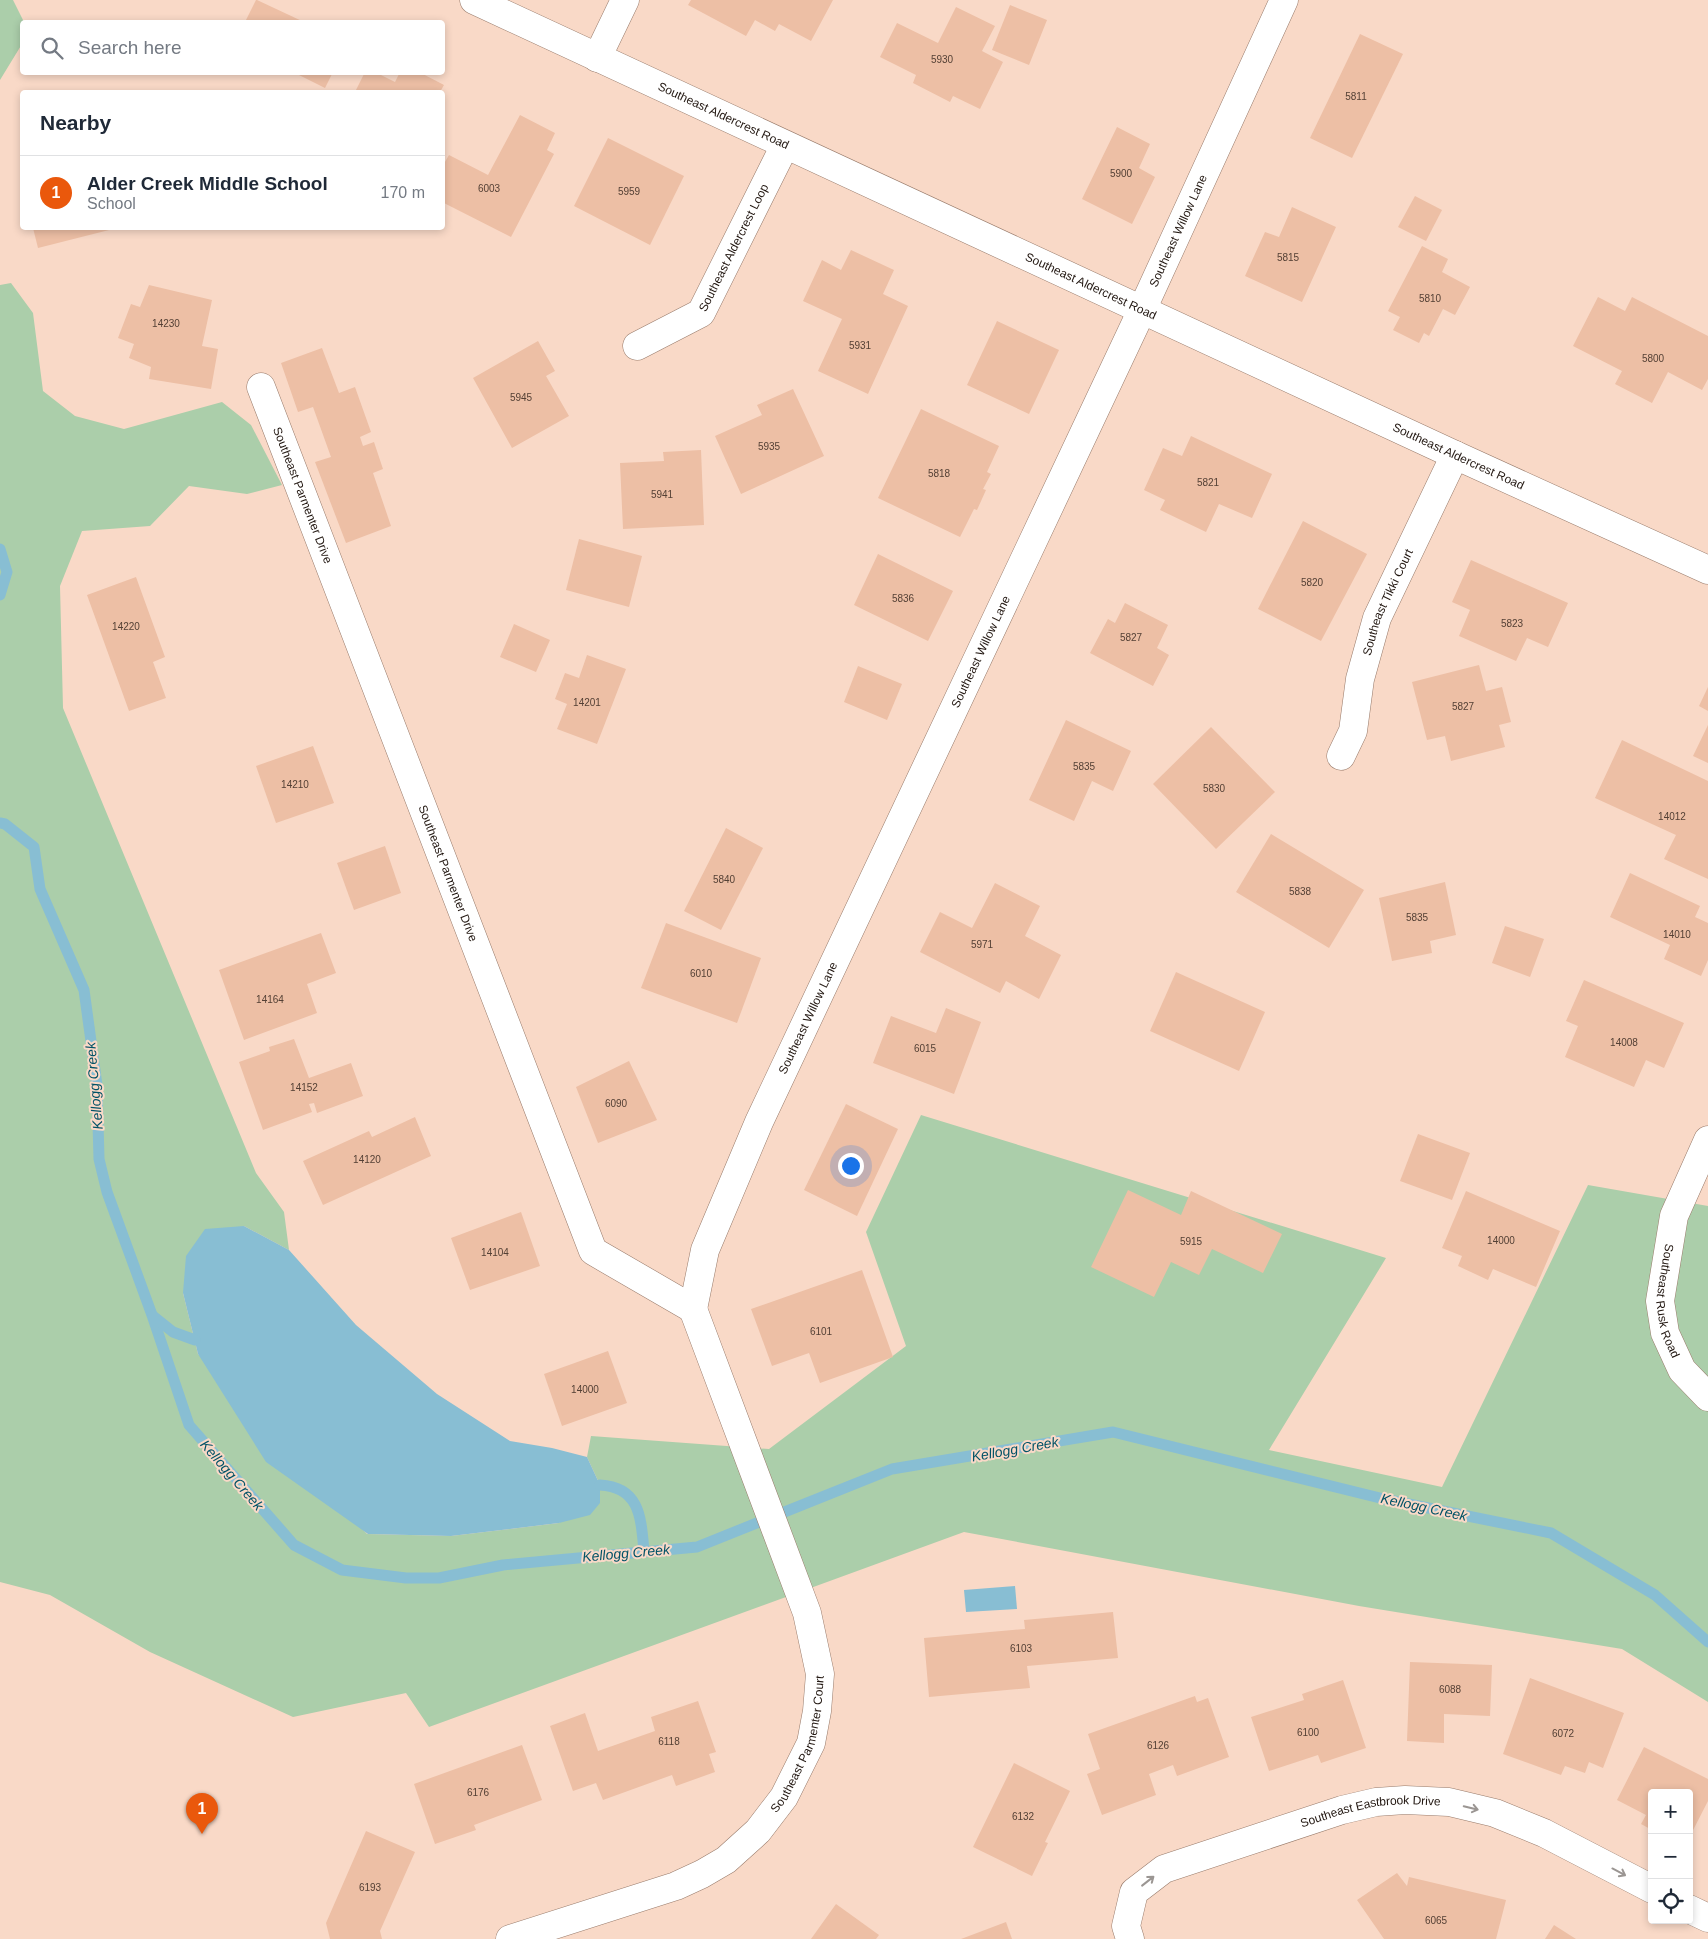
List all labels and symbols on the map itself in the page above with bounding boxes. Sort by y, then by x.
house number: 5930 [931,54,954,65]
street label: Southeast Aldercrest Road [656,79,791,152]
house number: 5811 [1345,91,1367,102]
house number: 5900 [1110,168,1133,179]
street label: Southeast Willow Lane [1146,172,1210,289]
street label: Southeast Aldercrest Loop [696,181,772,314]
house number: 6003 [478,183,501,194]
house number: 5959 [618,186,641,197]
street label: Southeast Aldercrest Road [1023,250,1159,323]
house number: 5815 [1277,252,1300,263]
house number: 5810 [1419,293,1442,304]
house number: 14230 [152,318,180,329]
house number: 5931 [849,340,872,351]
house number: 5800 [1642,353,1665,364]
house number: 5945 [510,392,533,403]
street label: Southeast Aldercrest Road [1390,420,1526,492]
street label: Southeast Parmenter Drive [270,425,335,566]
house number: 5935 [758,441,781,452]
house number: 5818 [928,468,951,479]
house number: 5821 [1197,477,1220,488]
house number: 5941 [651,489,674,500]
street label: Southeast Tikki Court [1360,546,1416,657]
house number: 5820 [1301,577,1324,588]
house number: 5836 [892,593,915,604]
street label: Southeast Willow Lane [948,593,1013,710]
house number: 5823 [1501,618,1524,629]
house number: 14220 [112,621,140,632]
house number: 5827 [1120,632,1143,643]
house number: 14201 [573,697,601,708]
house number: 5827 [1452,701,1475,712]
house number: 5835 [1073,761,1096,772]
house number: 14210 [281,779,309,790]
house number: 5830 [1203,783,1226,794]
street label: Southeast Parmenter Drive [415,803,481,944]
house number: 14012 [1658,811,1686,822]
house number: 5840 [713,874,736,885]
house number: 5838 [1289,886,1312,897]
house number: 5835 [1406,912,1429,923]
house number: 14010 [1663,929,1691,940]
house number: 5971 [971,939,994,950]
street label: Southeast Willow Lane [776,960,841,1076]
house number: 6010 [690,968,713,979]
house number: 14164 [256,994,284,1005]
house number: 14008 [1610,1037,1638,1048]
water label: Kellogg Creek [82,1041,106,1130]
house number: 6015 [914,1043,937,1054]
house number: 14152 [290,1082,318,1093]
house number: 6090 [605,1098,628,1109]
your location [838,1153,864,1179]
house number: 14120 [353,1154,381,1165]
house number: 14000 [1487,1235,1515,1246]
house number: 5915 [1180,1236,1203,1247]
street label: Southeast Rusk Road [1653,1243,1682,1360]
house number: 14104 [481,1247,509,1258]
house number: 6101 [810,1326,833,1337]
house number: 14000 [571,1384,599,1395]
water label: Kellogg Creek [970,1433,1061,1465]
water label: Kellogg Creek [197,1437,268,1514]
water label: Kellogg Creek [1379,1490,1470,1524]
water label: Kellogg Creek [582,1541,671,1565]
house number: 6103 [1010,1643,1033,1654]
street label: Southeast Parmenter Court [768,1674,827,1815]
house number: 6088 [1439,1684,1462,1695]
house number: 6100 [1297,1727,1320,1738]
house number: 6072 [1552,1728,1575,1739]
house number: 6118 [658,1736,680,1747]
house number: 6126 [1147,1740,1170,1751]
house number: 6176 [467,1787,490,1798]
pin: 1 [186,1793,218,1834]
street label: Southeast Eastbrook Drive [1299,1793,1441,1830]
one-way arrow [1462,1804,1478,1813]
house number: 6132 [1012,1811,1035,1822]
one-way arrow [1611,1868,1626,1877]
one-way arrow [1142,1875,1155,1886]
house number: 6193 [359,1882,382,1893]
house number: 6065 [1425,1915,1448,1926]

